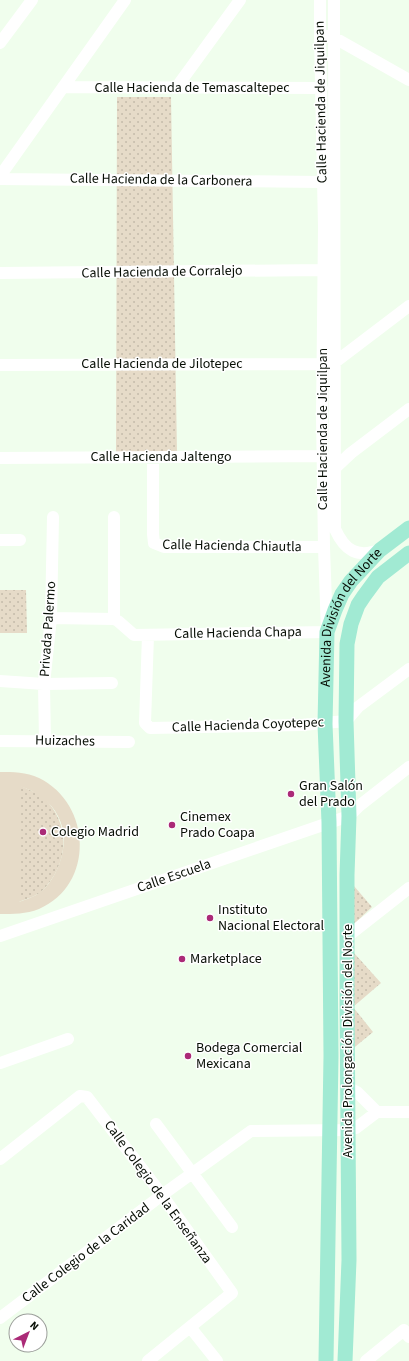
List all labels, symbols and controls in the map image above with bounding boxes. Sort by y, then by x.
street label: Calle Hacienda de Jiquilpan [310,21,332,183]
street label: Calle Hacienda de Temascaltepec [94,78,290,98]
street label: Calle Hacienda de la Carbonera [70,168,252,192]
street label: Calle Hacienda de Corralejo [81,261,243,283]
street label: Calle Hacienda de Jiquilpan [313,348,333,510]
street label: Calle Hacienda de Jilotepec [81,354,243,374]
street label: Calle Hacienda Jaltengo [90,447,232,467]
street label: Calle Hacienda Chiautla [162,535,302,557]
street label: Avenida División del Norte [316,544,387,687]
street label: Privada Palermo [35,580,61,678]
street label: Calle Hacienda Chapa [174,622,302,644]
street label: Calle Hacienda Coyotepec [172,712,325,738]
street label: Huizaches [35,730,95,752]
place label: Gran Salón del Prado [299,776,363,812]
marker: Gran Salón del Prado [286,789,296,799]
place label: Cinemex Prado Coapa [180,807,255,843]
marker: Cinemex Prado Coapa [167,820,177,830]
place label: Colegio Madrid [51,822,139,842]
marker: Colegio Madrid [38,827,48,837]
street label: Calle Escuela [134,854,214,898]
place label: Instituto Nacional Electoral [218,900,324,936]
marker: Instituto Nacional Electoral [205,913,215,923]
street label: Avenida Prolongación División del Norte [338,924,358,1158]
place label: Marketplace [190,949,262,969]
marker: Marketplace [177,954,187,964]
place label: Bodega Comercial Mexicana [196,1038,303,1074]
marker: Bodega Comercial Mexicana [183,1051,193,1061]
street label: Calle Colegio de la Enseñanza [99,1116,217,1268]
street label: Calle Colegio de la Caridad [18,1198,154,1308]
north arrow [8,1313,48,1353]
text: N [27,1318,42,1334]

